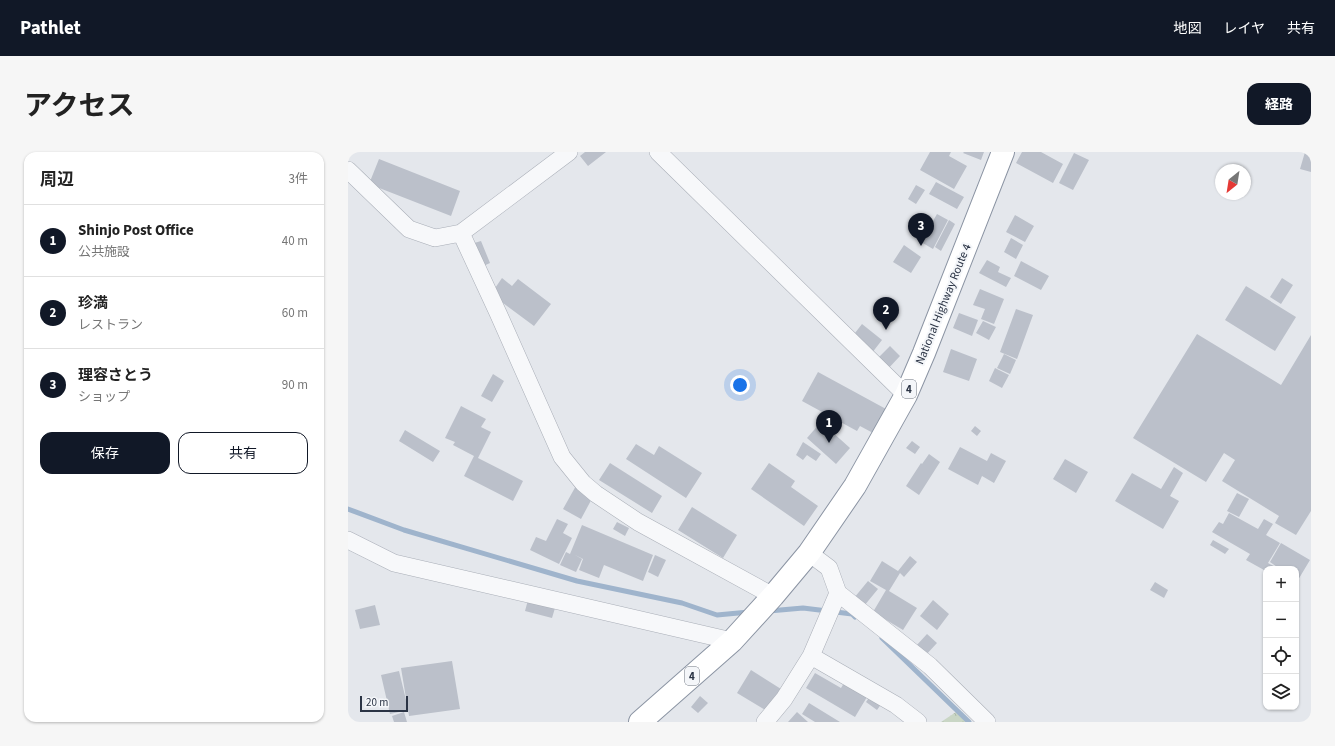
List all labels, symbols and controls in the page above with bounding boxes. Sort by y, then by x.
text: Pathlet [20,15,81,42]
text: 地図 [1173,19,1201,39]
text: レイヤ [1223,19,1265,39]
text: 共有 [1287,19,1315,39]
button: 経路 [1247,83,1311,125]
text: アクセス [24,86,135,126]
north arrow [1215,164,1251,200]
text: 周辺 [40,168,74,192]
text: 3件 [289,170,308,188]
pin: 3 [908,213,934,246]
text: Shinjo Post Office [78,220,194,241]
text: 1 [50,232,56,250]
text: 40 m [282,232,308,250]
street label: National Highway Route 4 [911,241,976,367]
text: 公共施設 [78,243,130,261]
text: 珍満 [78,293,108,314]
pin: 2 [873,297,899,330]
text: 2 [50,304,56,322]
text: 60 m [282,304,308,322]
text: レストラン [78,316,143,334]
text: 理容さとう [78,365,153,386]
your location [730,375,750,395]
text: 3 [50,376,56,394]
text: 90 m [282,376,308,394]
road number: 4 [902,380,916,398]
text: ショップ [78,388,130,406]
pin: 1 [816,410,842,443]
button: 保存 [40,432,170,474]
button: 共有 [178,432,308,474]
map controls [1263,566,1299,710]
button: + [1263,566,1299,602]
button: − [1263,602,1299,638]
button: locate [1263,638,1299,674]
road number: 4 [685,667,699,685]
button: layers [1263,674,1299,710]
scale bar [360,694,408,713]
text: 20 m [366,695,388,710]

